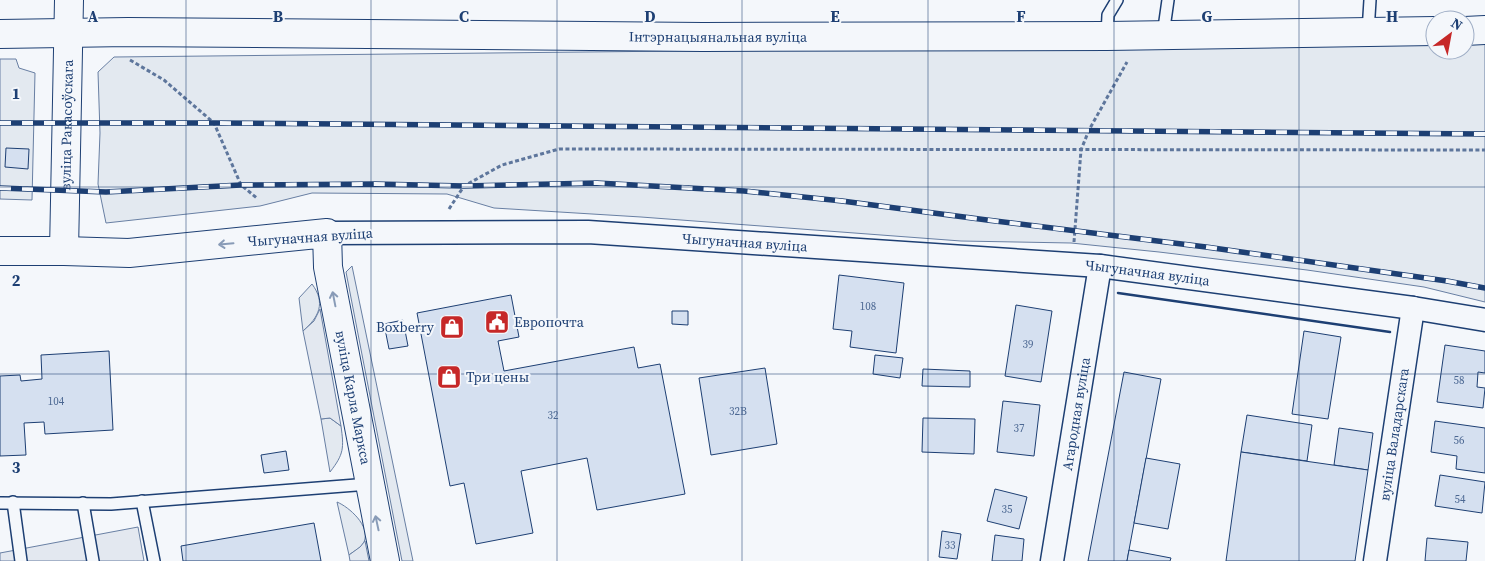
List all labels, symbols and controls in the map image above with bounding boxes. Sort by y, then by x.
text: A [88,5,99,27]
text: B [273,5,284,27]
text: C [459,5,469,27]
text: D [644,5,656,27]
text: E [830,5,840,27]
text: F [1016,5,1026,27]
text: G [1202,5,1213,27]
text: H [1386,5,1398,27]
north arrow [1425,10,1475,60]
text: N [1447,13,1467,35]
street label: Інтэрнацыянальная вуліца [629,26,808,47]
street label: вуліца Ракасоўскага [55,58,78,191]
text: 1 [12,82,20,104]
street label: Чыгуначная вуліца [247,223,374,251]
street label: Чыгуначная вуліца [681,228,809,257]
one-way arrow [218,239,234,249]
street label: Чыгуначная вуліца [1084,255,1212,291]
text: 2 [12,269,21,291]
one-way arrow [329,291,339,307]
house number: 108 [860,299,876,314]
public building icon: Европочта [484,309,510,335]
place label: Европочта [514,312,585,332]
shop icon: Boxberry [439,314,465,340]
place label: Boxberry [376,317,435,337]
street label: вуліца Карла Маркса [331,329,376,467]
house number: 39 [1023,337,1034,352]
street label: Агародная вуліца [1057,355,1095,472]
shop icon: Три цены [436,364,462,390]
street label: вуліца Валадарскага [1374,366,1414,502]
place label: Три цены [466,367,529,387]
house number: 58 [1454,373,1465,388]
house number: 104 [48,394,65,409]
house number: 32В [729,404,747,419]
house number: 32 [548,408,559,423]
house number: 37 [1014,421,1025,436]
house number: 56 [1454,433,1465,448]
text: 3 [12,456,21,478]
house number: 54 [1455,492,1466,507]
house number: 35 [1002,502,1013,517]
one-way arrow [372,515,382,531]
house number: 33 [945,538,956,553]

